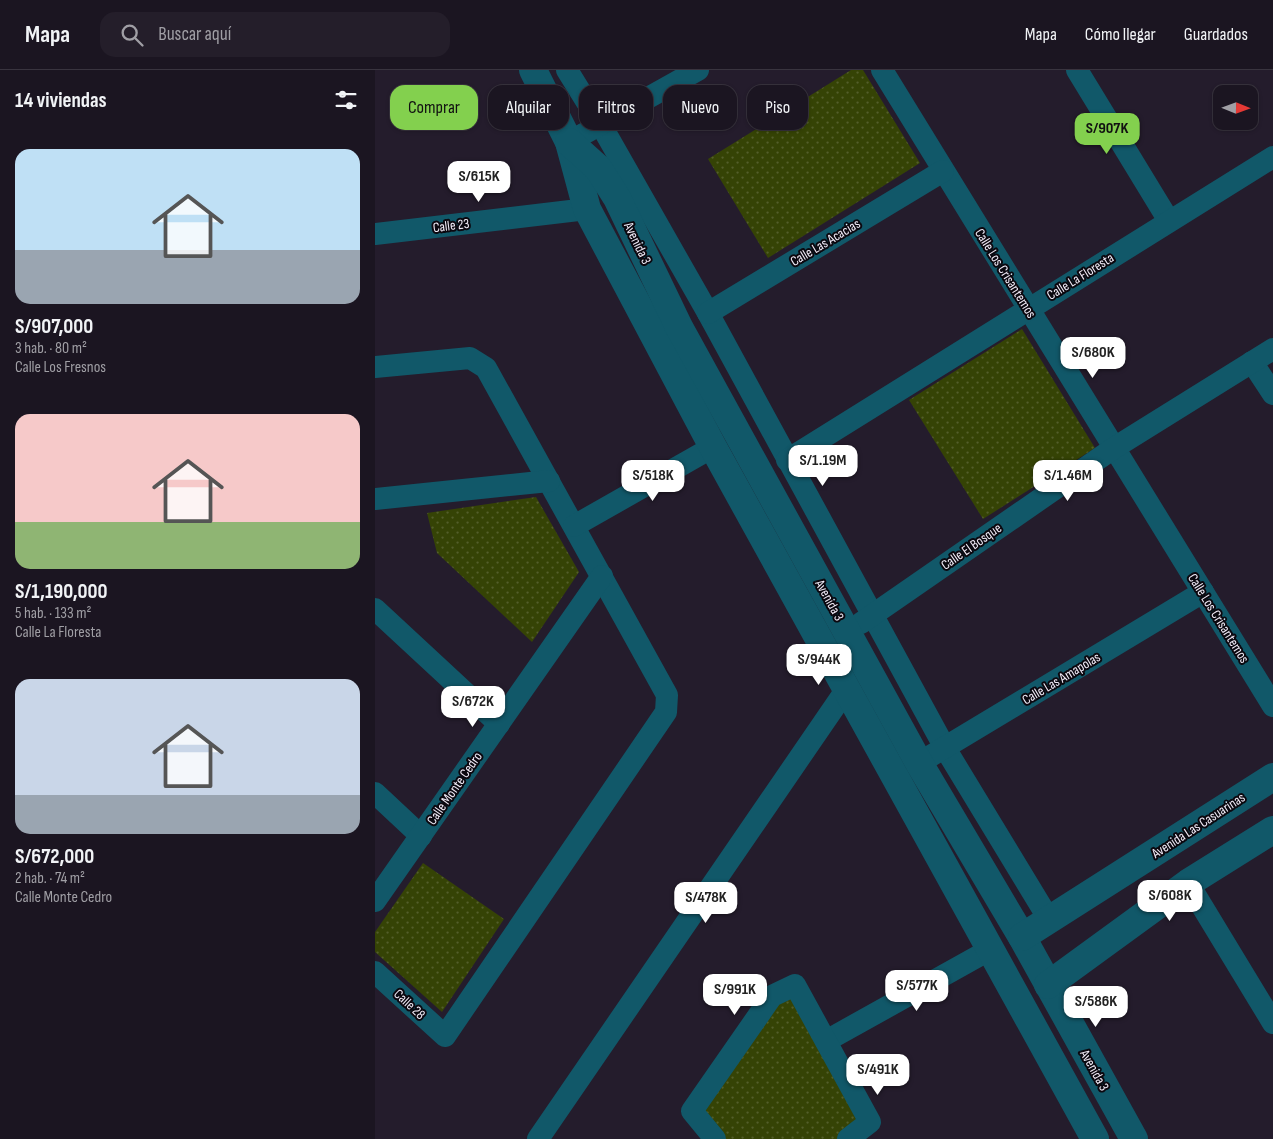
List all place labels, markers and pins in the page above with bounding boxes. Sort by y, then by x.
pin: S/907K [1066,112,1148,155]
pin: S/615K [438,160,520,203]
pin: S/680K [1052,336,1134,379]
pin: S/1.19M [777,444,869,487]
pin: S/518K [612,460,694,502]
pin: S/1.46M [1022,460,1114,502]
pin: S/944K [778,644,860,686]
pin: S/672K [432,686,514,728]
pin: S/608K [1129,880,1211,922]
pin: S/478K [665,882,747,924]
pin: S/577K [876,970,958,1012]
pin: S/991K [694,974,776,1016]
pin: S/586K [1055,986,1137,1028]
pin: S/491K [837,1054,919,1096]

